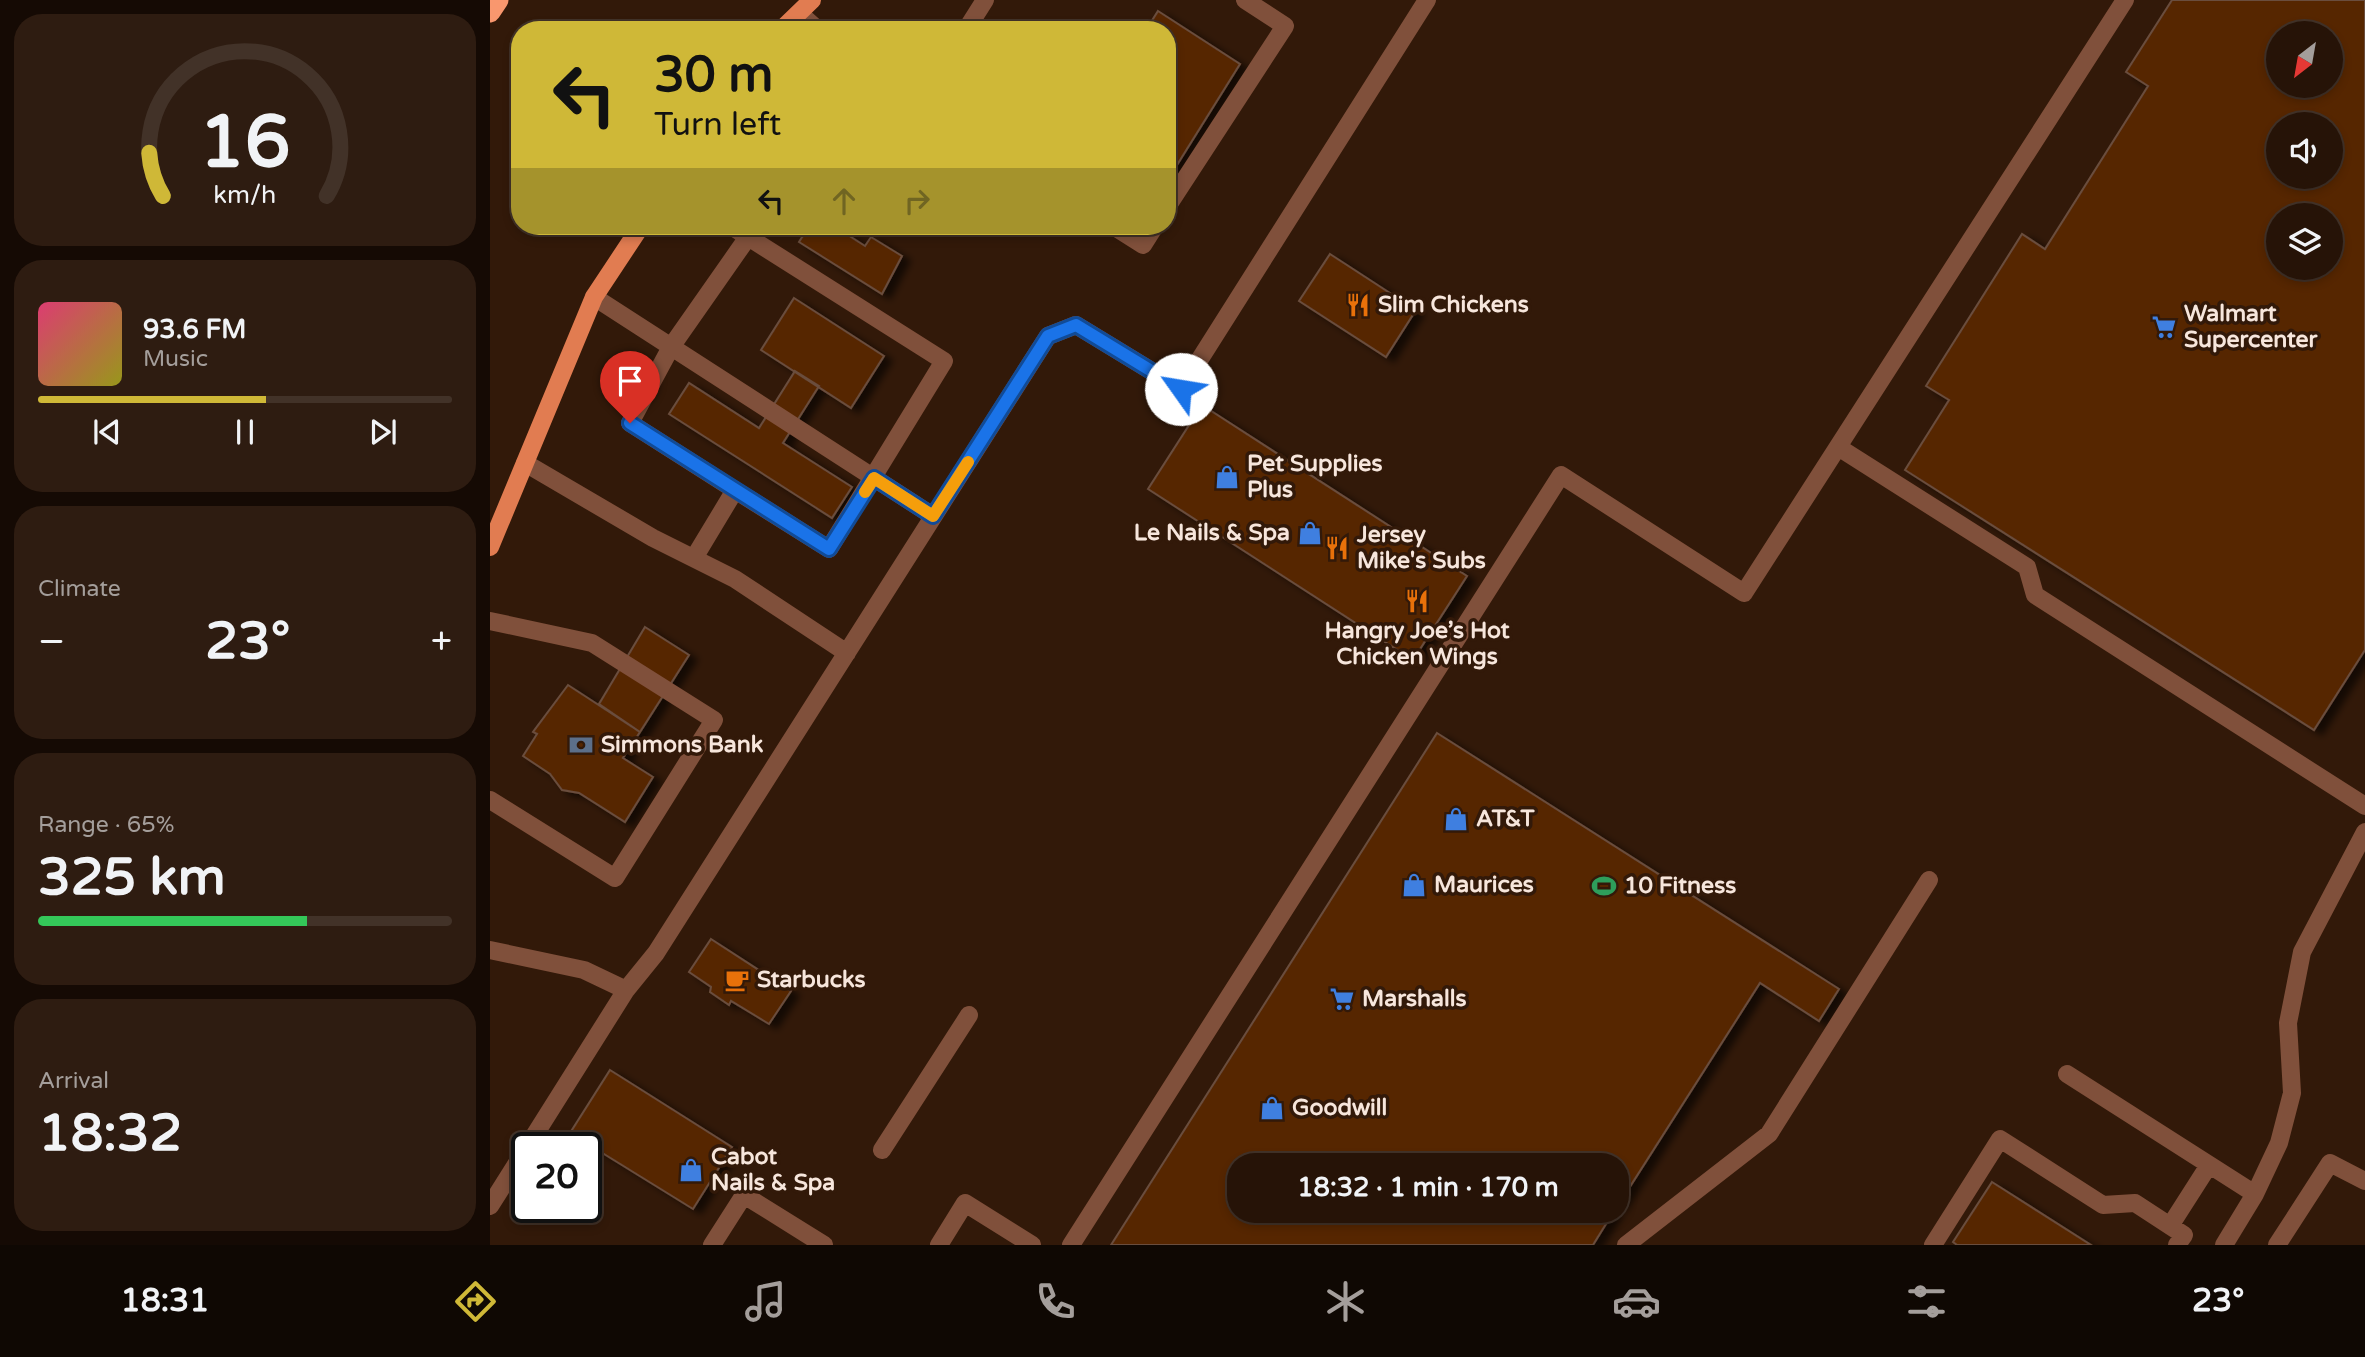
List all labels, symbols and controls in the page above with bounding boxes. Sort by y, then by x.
north arrow [2266,21,2343,98]
map controls [2266,21,2343,280]
text: 30 m [654,46,773,105]
icon: left [539,49,630,140]
text: 16 [199,99,291,187]
text: Turn left [654,106,781,144]
button: sound [2266,112,2343,189]
text: km/h [214,180,276,210]
icon: left [752,182,790,220]
icon: ahead [825,182,863,220]
icon: right [898,182,936,220]
button: layers [2266,203,2343,280]
restaurant icon: Slim Chickens [1344,291,1372,319]
place label: Slim Chickens [1378,291,1529,319]
place label: Walmart Supercenter [2184,300,2319,354]
supermarket icon: Walmart Supercenter [2150,313,2178,341]
text: 93.6 FM [143,314,246,345]
text: Music [143,345,208,373]
pin [600,351,660,423]
position arrow [1144,352,1218,426]
icon: arrive [611,362,649,400]
icon: previous [88,413,126,451]
icon: pause [226,413,264,451]
icon: next [364,413,402,451]
place label: Pet Supplies Plus [1247,450,1382,504]
shop icon: Pet Supplies Plus [1213,463,1241,491]
place label: Le Nails & Spa [1134,519,1290,547]
shop icon: Le Nails & Spa [1296,519,1324,547]
place label: Jersey Mike's Subs [1356,521,1486,575]
restaurant icon: Jersey Mike's Subs [1323,534,1351,562]
text: Climate [38,575,121,603]
restaurant icon: Hangry Joe’s Hot Chicken Wings [1403,587,1431,615]
text: 23° [205,610,290,673]
place label: Hangry Joe’s Hot Chicken Wings [1324,617,1510,671]
text: − [38,619,65,665]
text: + [431,619,452,665]
bank icon: Simmons Bank [567,731,595,759]
place label: Simmons Bank [601,731,764,759]
shop icon: AT&T [1442,805,1470,833]
place label: AT&T [1476,805,1536,833]
text: Range · 65% [38,811,174,839]
text: 325 km [38,846,226,909]
shop icon: Maurices [1400,871,1428,899]
place label: Maurices [1434,871,1534,899]
sports icon: 10 Fitness [1590,872,1618,900]
place label: 10 Fitness [1624,872,1736,900]
cafe icon: Starbucks [723,966,751,994]
place label: Starbucks [757,966,865,994]
supermarket icon: Marshalls [1328,985,1356,1013]
place label: Marshalls [1362,985,1466,1013]
text: Arrival [38,1067,109,1095]
shop icon: Goodwill [1258,1094,1286,1122]
place label: Goodwill [1292,1094,1387,1122]
text: 18:32 [38,1102,182,1165]
speed limit sign: 20 [511,1132,602,1223]
place label: Cabot Nails & Spa [711,1143,835,1197]
shop icon: Cabot Nails & Spa [677,1156,705,1184]
text: 18:32 · 1 min · 170 m [1297,1172,1559,1203]
icon: directions [451,1277,500,1326]
icon: music [741,1277,790,1326]
icon: phone [1031,1277,1080,1326]
icon: climate [1321,1277,1370,1326]
icon: car [1612,1277,1661,1326]
icon: filters [1902,1277,1951,1326]
text: 18:31 [121,1282,209,1320]
text: 23° [2192,1282,2244,1320]

